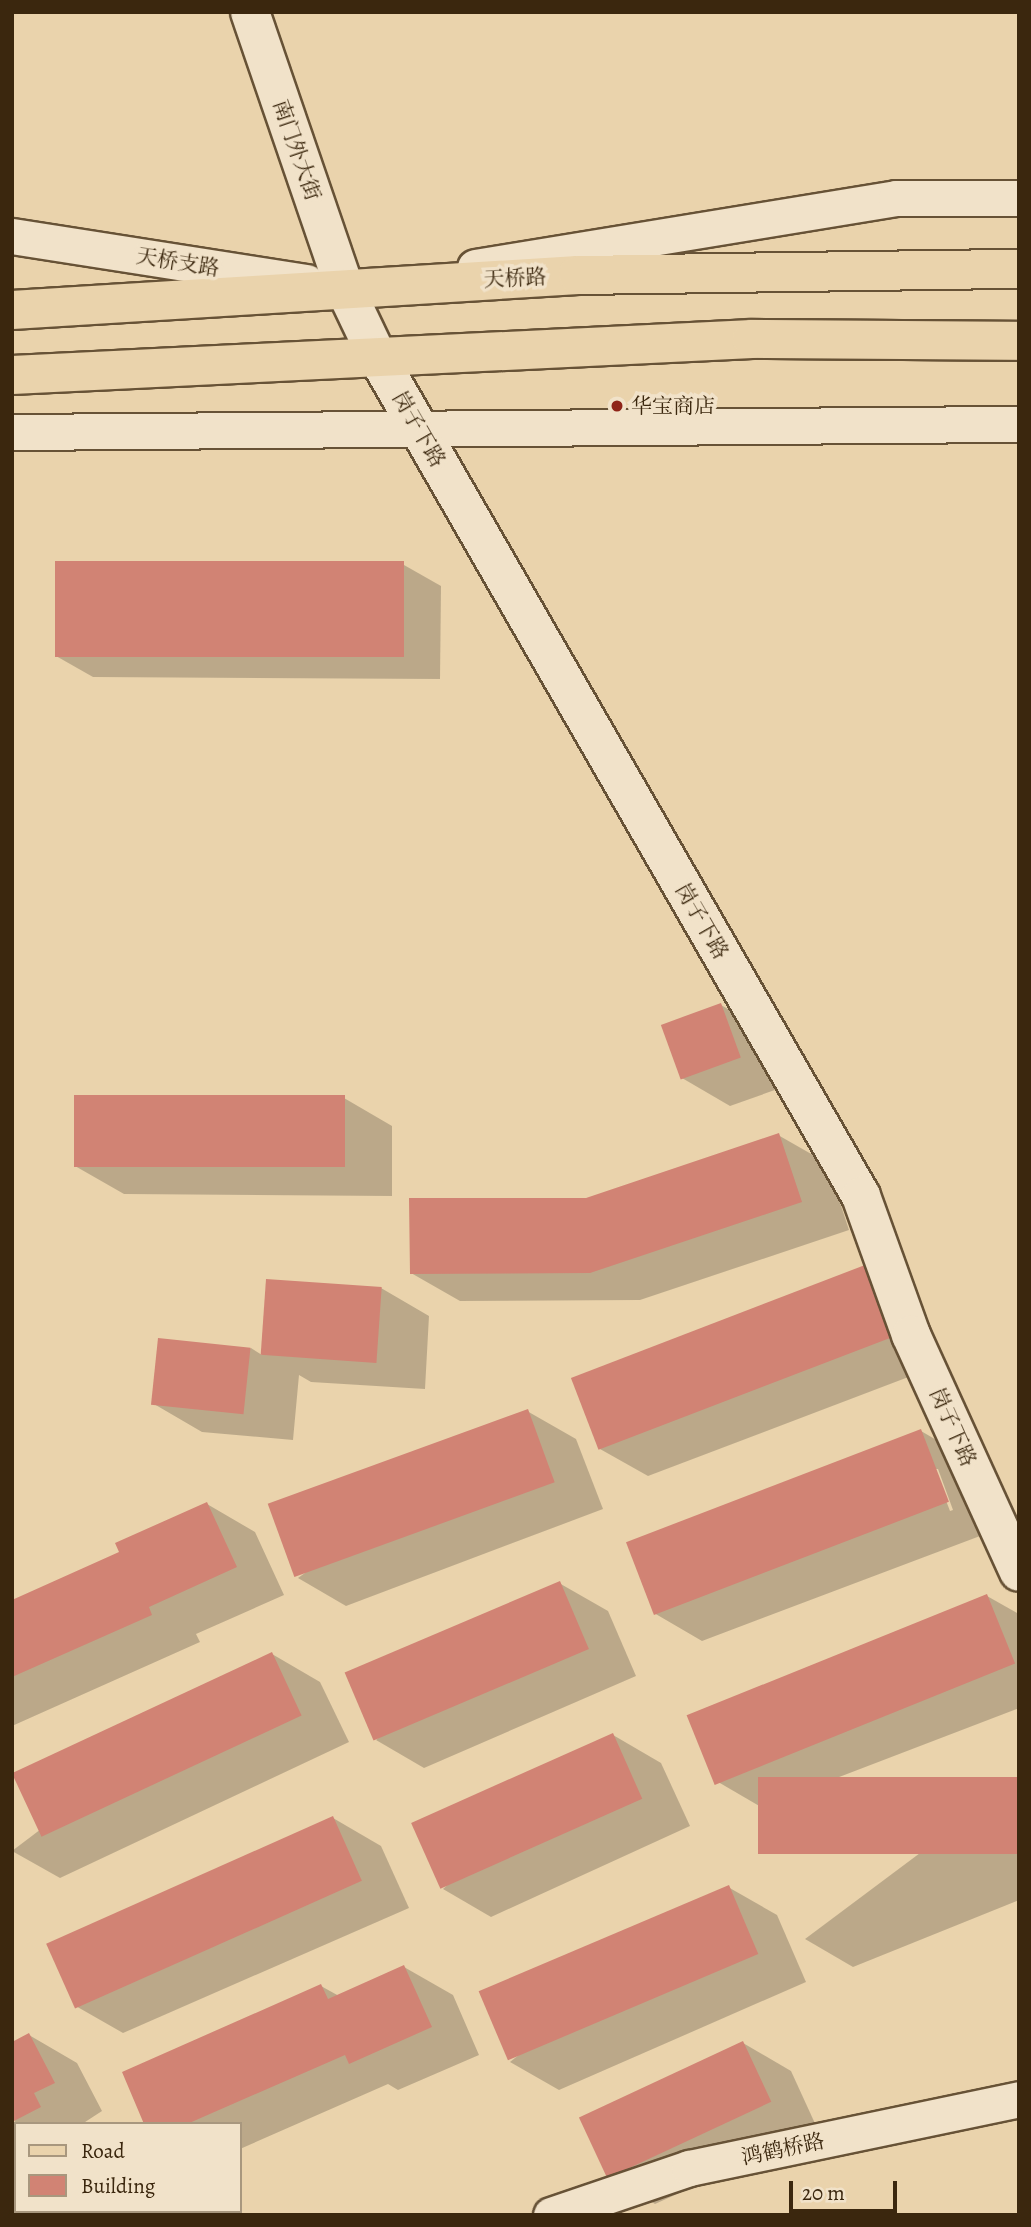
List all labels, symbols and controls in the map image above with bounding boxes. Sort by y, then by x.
street label: 南门外大街 [268,96,326,204]
street label: 天桥支路 [135,243,221,281]
street label: 天桥路 [483,264,547,292]
street label: 岗子下路 [387,386,451,472]
place label: 华宝商店 [631,393,715,419]
marker: 华宝商店 [609,398,625,414]
street label: 岗子下路 [670,878,734,964]
street label: 岗子下路 [924,1384,982,1470]
legend [14,2122,242,2213]
street label: 鸿鹤桥路 [739,2128,827,2170]
text: Road [81,2137,125,2165]
scale bar [793,2168,902,2212]
text: Building [81,2172,155,2200]
text: 20 m [802,2179,845,2207]

